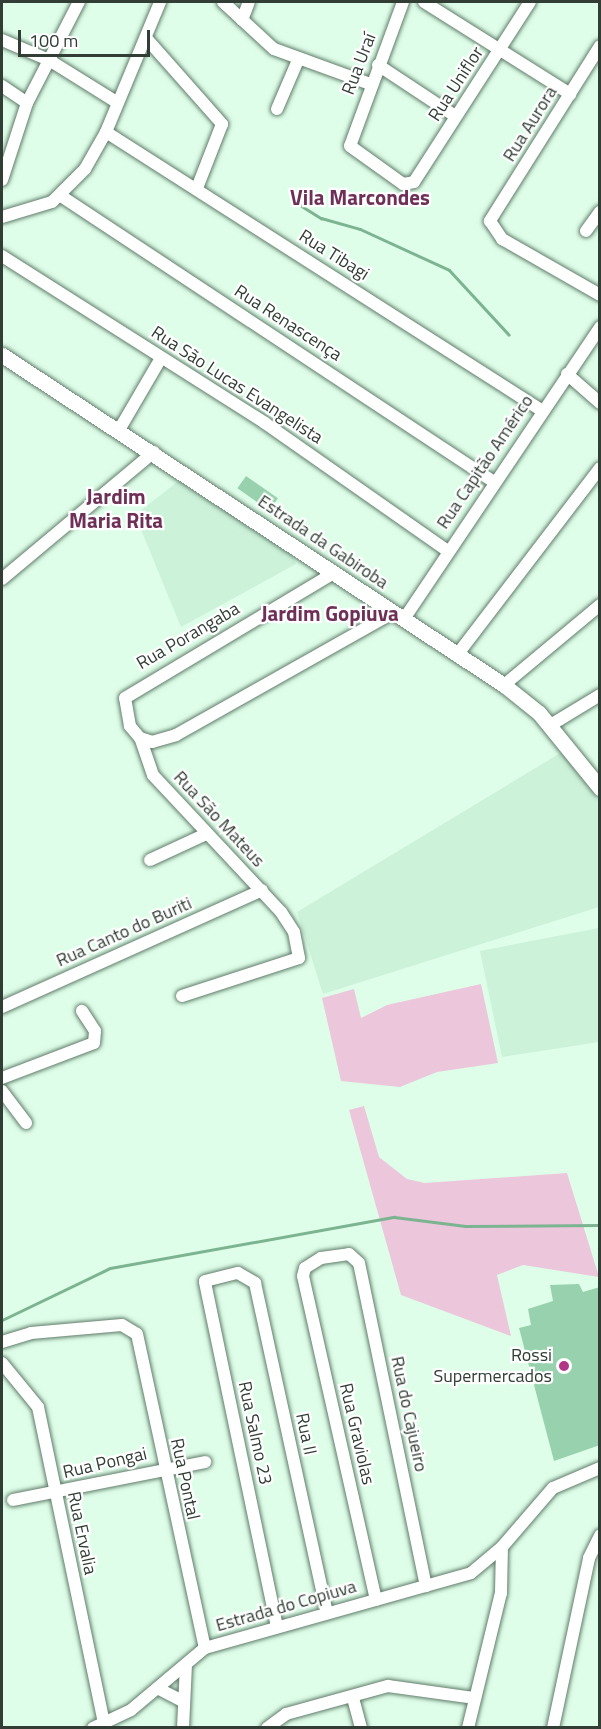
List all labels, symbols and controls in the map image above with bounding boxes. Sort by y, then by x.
scale bar [21,18,153,56]
text: 100 m [29,27,78,54]
street label: Rua Uraí [337,30,381,98]
street label: Rua Uniflor [424,43,488,125]
street label: Rua Aurora [498,82,562,166]
district label: Vila Marcondes [290,184,430,210]
street label: Rua Tibagi [295,225,373,285]
street label: Rua Renascença [230,280,346,366]
street label: Rua São Lucas Evangelista [147,321,327,449]
street label: Rua Capitão Américo [432,391,538,533]
district label: Jardim Maria Rita [69,483,163,533]
street label: Estrada da Gabiroba [254,490,392,594]
street label: Rua Porangaba [133,598,243,674]
district label: Jardim Gopiuva [261,600,399,626]
street label: Rua São Mateus [169,767,269,871]
street label: Rua Canto do Buriti [53,892,195,972]
place label: Rossi Supermercados [433,1345,552,1388]
street label: Rua do Cajueiro [386,1354,432,1474]
marker: Rossi Supermercados [557,1359,571,1373]
street label: Rua Salmo 23 [234,1379,276,1487]
street label: Rua Graviolas [335,1381,379,1487]
street label: Rua II [291,1411,321,1457]
street label: Rua Pontal [166,1436,204,1522]
street label: Rua Pongai [61,1443,149,1483]
street label: Rua Ervalia [63,1489,101,1577]
street label: Estrada do Copiuva [213,1576,359,1636]

